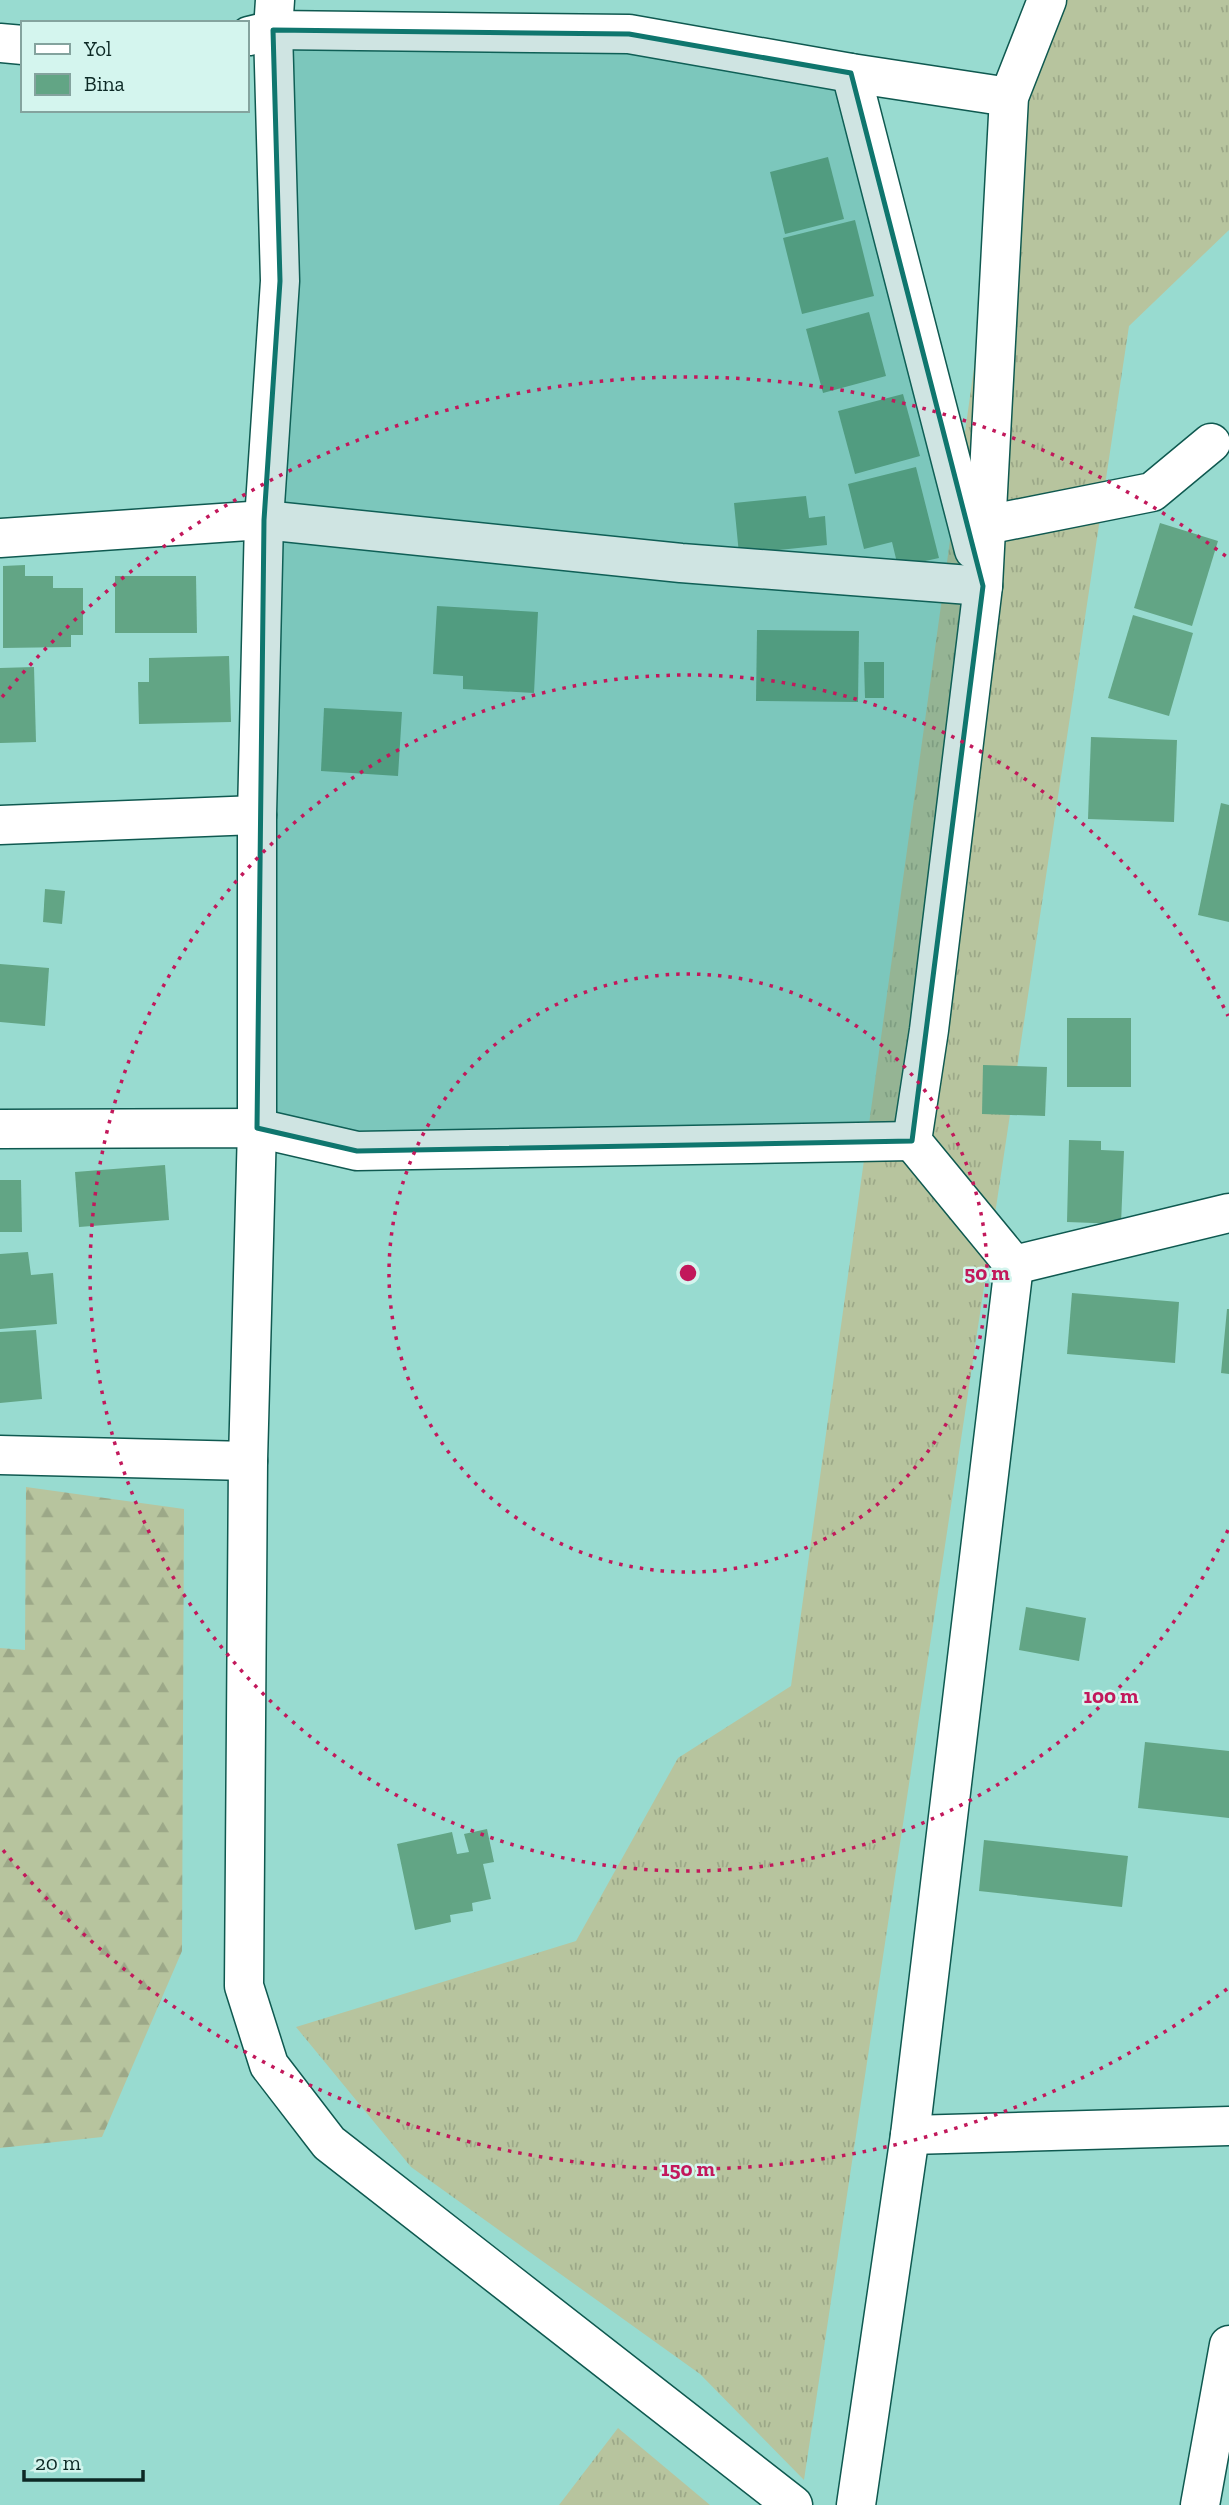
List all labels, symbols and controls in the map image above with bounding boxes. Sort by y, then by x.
legend [21,21,248,112]
text: Yol [83,36,112,61]
text: Bina [84,71,125,96]
text: 50 m [964,1260,1010,1285]
centre of rings [676,1261,700,1285]
text: 100 m [1084,1683,1139,1708]
text: 150 m [661,2156,716,2181]
scale bar [24,2438,144,2482]
text: 20 m [35,2450,81,2475]

